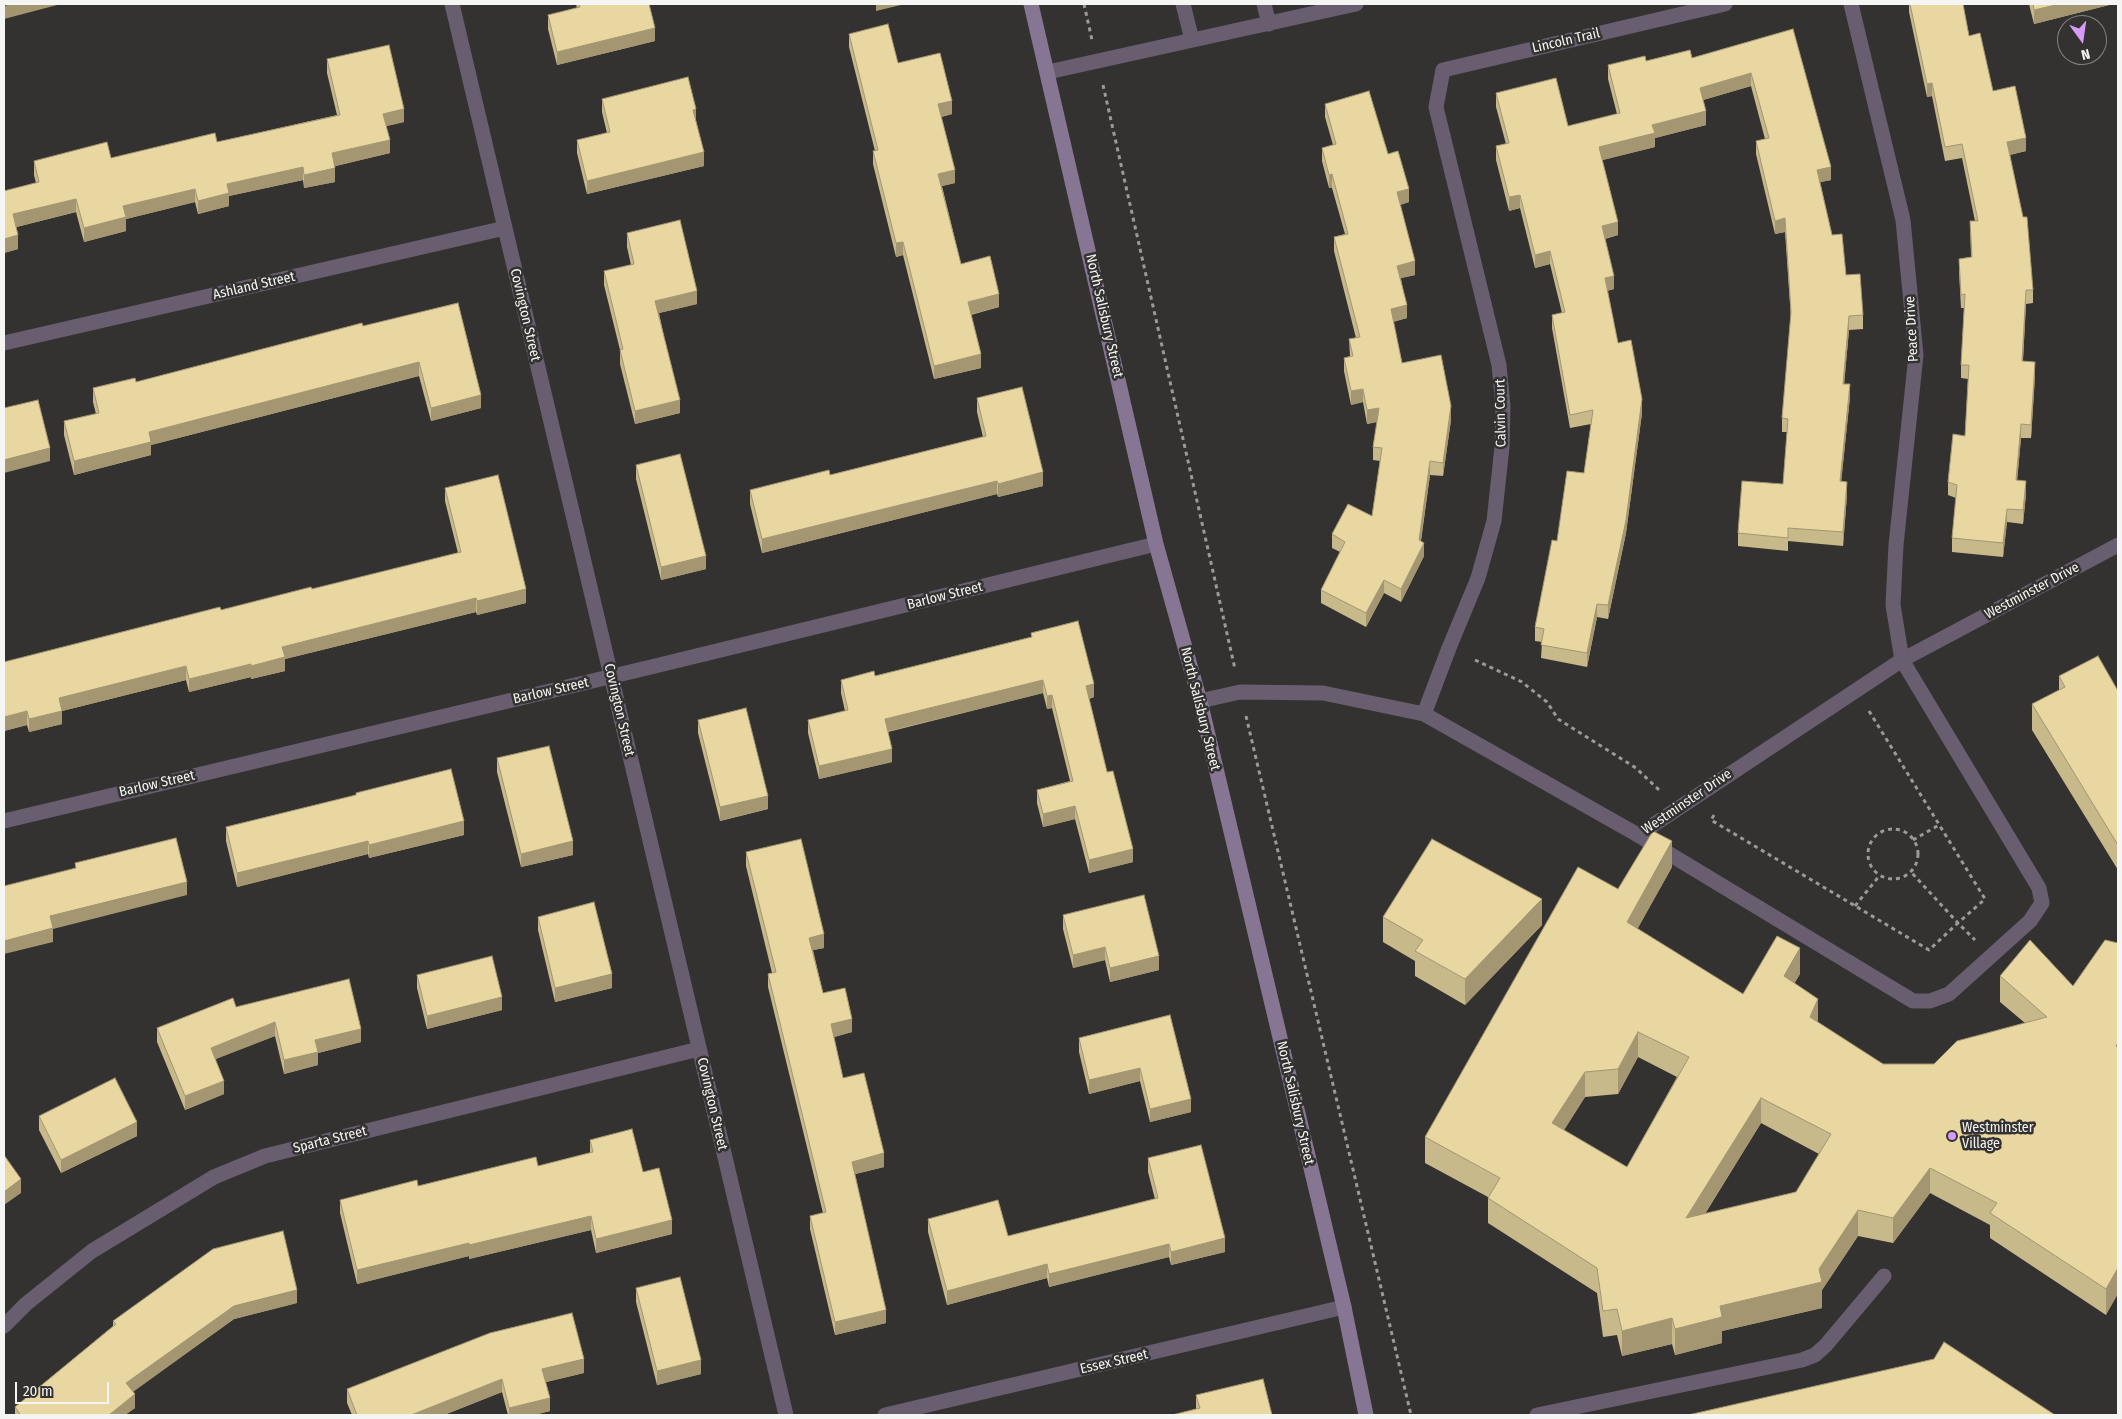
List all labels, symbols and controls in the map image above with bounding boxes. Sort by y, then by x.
north arrow [2057,15,2107,65]
street label: Lincoln Trail [1530,25,1602,57]
text: N [2079,45,2092,63]
street label: North Salisbury Street [1082,252,1126,380]
street label: Covington Street [506,267,544,363]
street label: Ashland Street [211,268,297,304]
street label: Peace Drive [1902,296,1922,362]
street label: Calvin Court [1492,379,1510,447]
street label: Westminster Drive [1982,559,2082,623]
street label: Barlow Street [905,579,985,613]
street label: North Salisbury Street [1177,646,1223,772]
street label: Covington Street [600,662,638,758]
street label: Barlow Street [511,674,591,708]
street label: Westminster Drive [1639,766,1735,838]
street label: Barlow Street [117,767,197,801]
street label: North Salisbury Street [1273,1039,1317,1167]
street label: Covington Street [693,1056,731,1152]
place label: Westminster Village [1962,1120,2034,1152]
street label: Sparta Street [292,1123,368,1157]
marker: Westminster Village [1946,1130,1958,1142]
street label: Essex Street [1079,1346,1149,1378]
scale bar [18,1372,111,1404]
text: 20 m [23,1382,53,1400]

